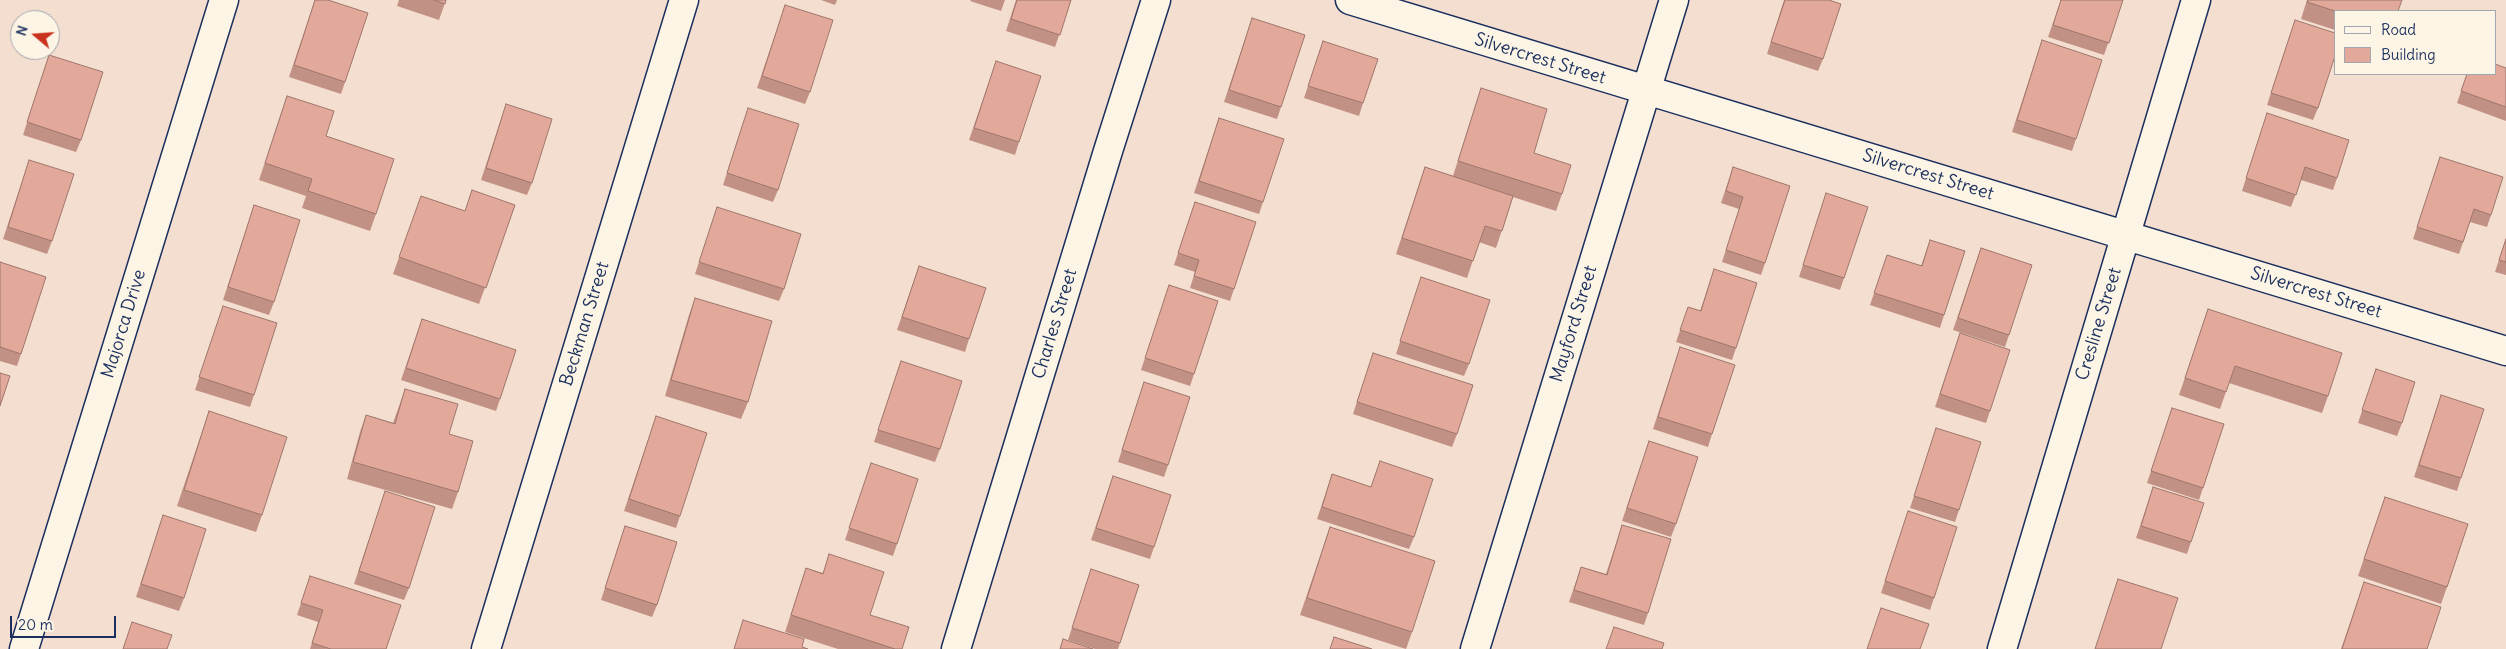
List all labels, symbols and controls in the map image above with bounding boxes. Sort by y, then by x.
north arrow [10,10,60,60]
legend [2334,10,2496,75]
text: Road [2381,20,2416,39]
text: N [12,23,32,38]
street label: Silvercrest Street [1472,29,1608,89]
text: Building [2381,45,2436,64]
street label: Silvercrest Street [1860,145,1996,205]
street label: Beckman Street [556,259,614,389]
street label: Mayford Street [1546,263,1602,385]
street label: Silvercrest Street [2248,263,2384,323]
street label: Cresline Street [2072,265,2126,383]
street label: Charles Street [1028,266,1082,382]
street label: Majorca Drive [97,267,151,381]
scale bar [12,606,119,638]
text: 20 m [18,615,53,634]

